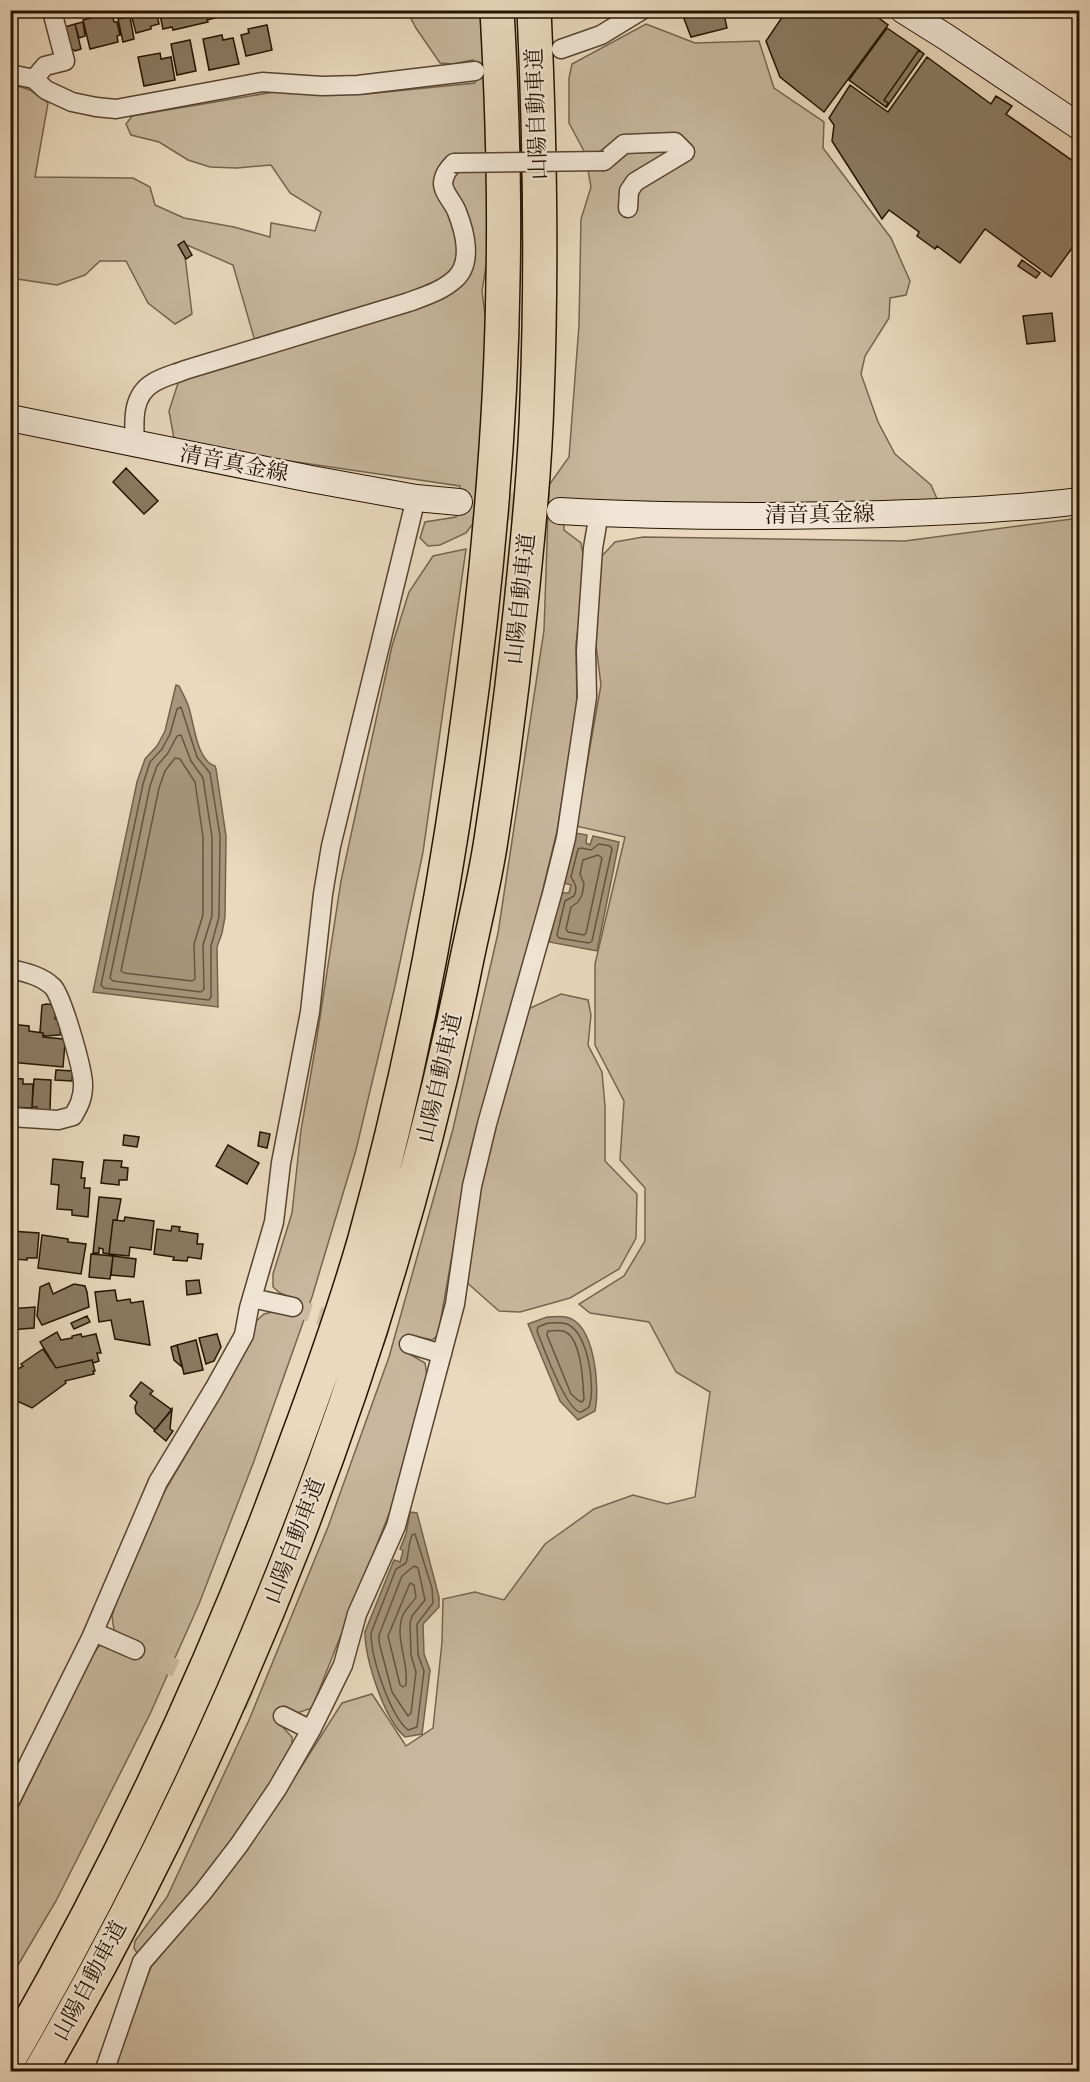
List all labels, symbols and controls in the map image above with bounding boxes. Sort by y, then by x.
street label: 山陽自動車道 [521,48,553,180]
street label: 清音真金線 [177,440,291,488]
street label: 清音真金線 [765,501,875,529]
street label: 山陽自動車道 [501,532,541,666]
street label: 山陽自動車道 [412,1011,468,1145]
street label: 山陽自動車道 [259,1475,331,1607]
street label: 山陽自動車道 [47,1916,133,2046]

